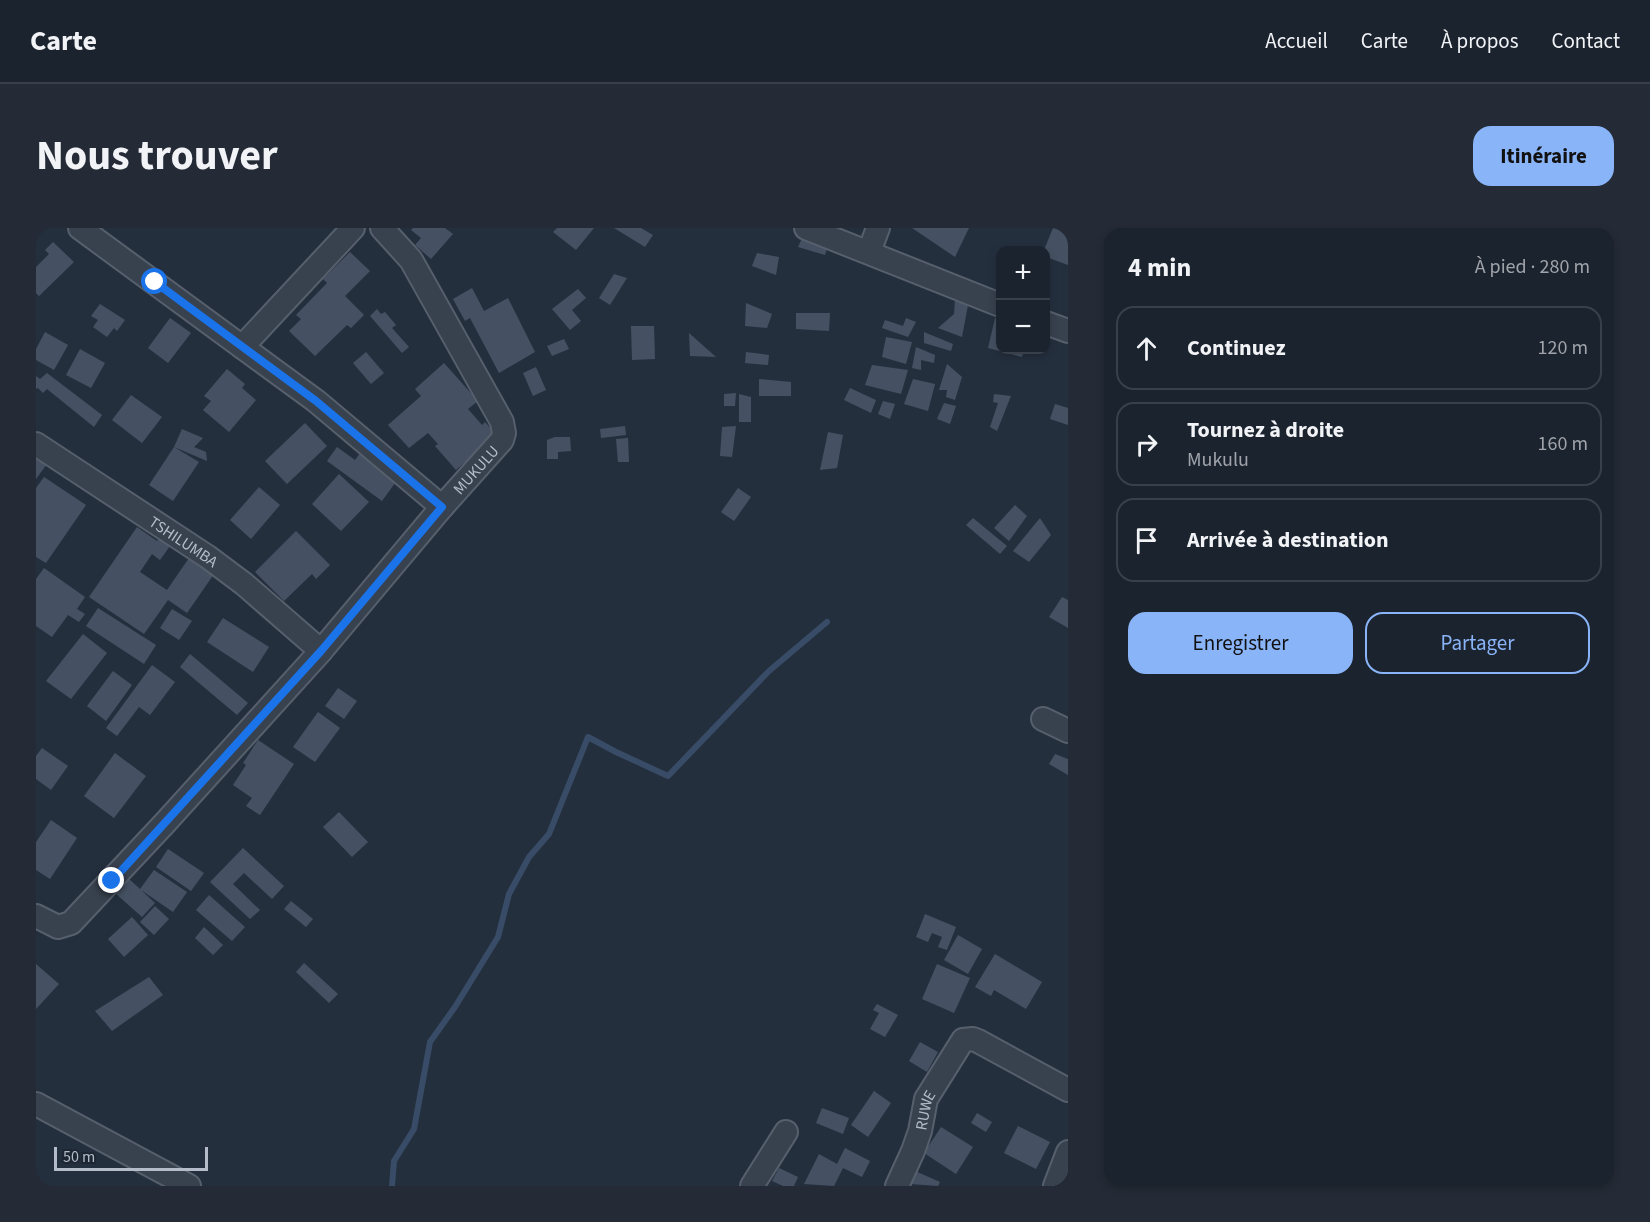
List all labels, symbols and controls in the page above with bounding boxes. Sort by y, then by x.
text: Carte [30,21,97,61]
text: Accueil [1265,26,1328,56]
text: Carte [1361,26,1408,56]
text: À propos [1441,26,1518,56]
text: Contact [1551,26,1620,56]
text: Nous trouver [36,126,278,186]
button: Itinéraire [1473,126,1614,186]
map controls [996,246,1050,354]
button: + [996,246,1050,300]
text: 4 min [1128,249,1191,286]
text: À pied · 280 m [1475,253,1590,281]
route start [141,268,167,294]
button: − [996,300,1050,354]
icon: ahead [1130,332,1163,365]
text: Continuez [1187,332,1286,364]
text: 120 m [1538,334,1588,362]
text: Tournez à droite [1187,414,1344,446]
icon: right [1130,428,1163,461]
text: 160 m [1538,430,1588,458]
street label: MUKULU [448,441,504,500]
text: Mukulu [1187,446,1249,474]
street label: TSHILUMBA [145,511,223,573]
icon: arrive [1130,524,1163,557]
text: Arrivée à destination [1187,524,1389,556]
button: Enregistrer [1128,612,1353,674]
button: Partager [1365,612,1590,674]
route end [98,867,124,893]
street label: RUWE [910,1086,941,1132]
scale bar [54,1144,208,1172]
text: 50 m [63,1146,95,1168]

